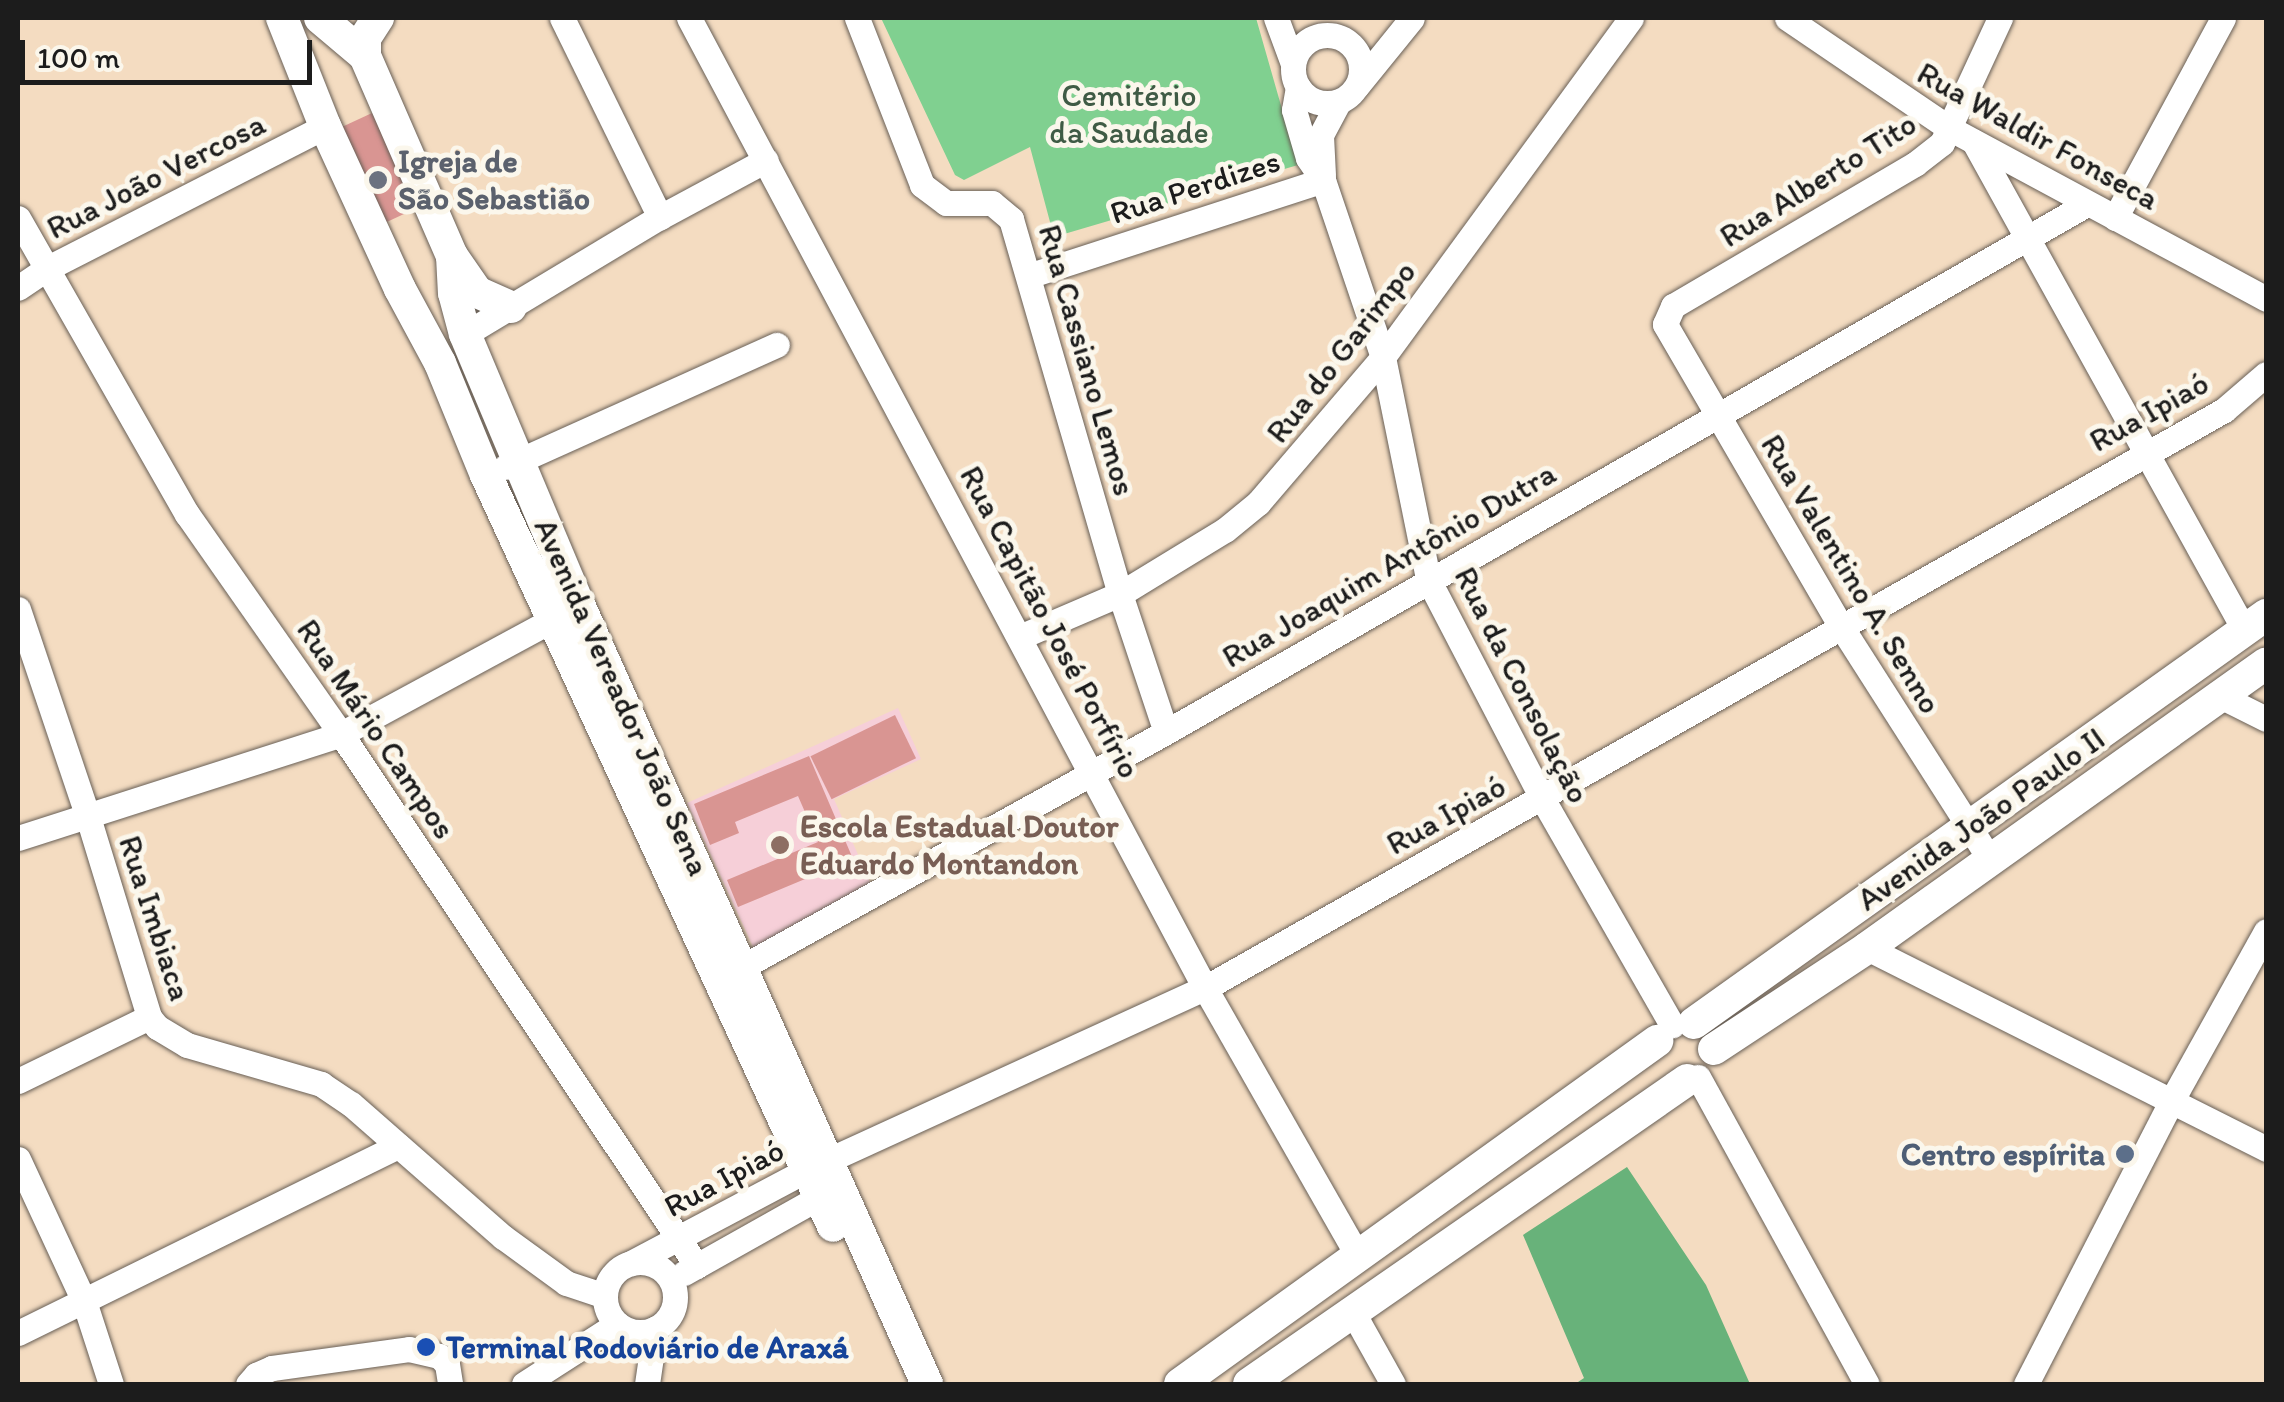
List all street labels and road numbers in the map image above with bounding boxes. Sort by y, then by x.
street label: Rua Waldir Fonseca [1911,54,2165,218]
street label: Rua Alberto Tito [1713,104,1923,256]
street label: Rua João Vercosa [41,105,271,247]
street label: Rua Perdizes [1106,142,1284,232]
street label: Rua Cassiano Lemos [1030,220,1144,500]
street label: Rua do Garimpo [1258,254,1424,450]
street label: Rua Ipiaó [2083,364,2215,460]
street label: Rua Valentino A. Senno [1753,428,1949,720]
street label: Rua Joaquim Antônio Dutra [1216,454,1562,676]
street label: Rua Capitão José Porfírio [952,460,1148,784]
street label: Avenida Vereador João Sena [526,513,718,881]
street label: Rua da Consolação [1446,560,1598,810]
street label: Rua Mário Campos [288,612,464,846]
street label: Avenida João Paulo II [1850,719,2112,919]
street label: Rua Ipiaó [1380,767,1512,863]
street label: Rua Imbiaca [110,831,200,1005]
street label: Rua Ipiaó [658,1131,790,1225]

